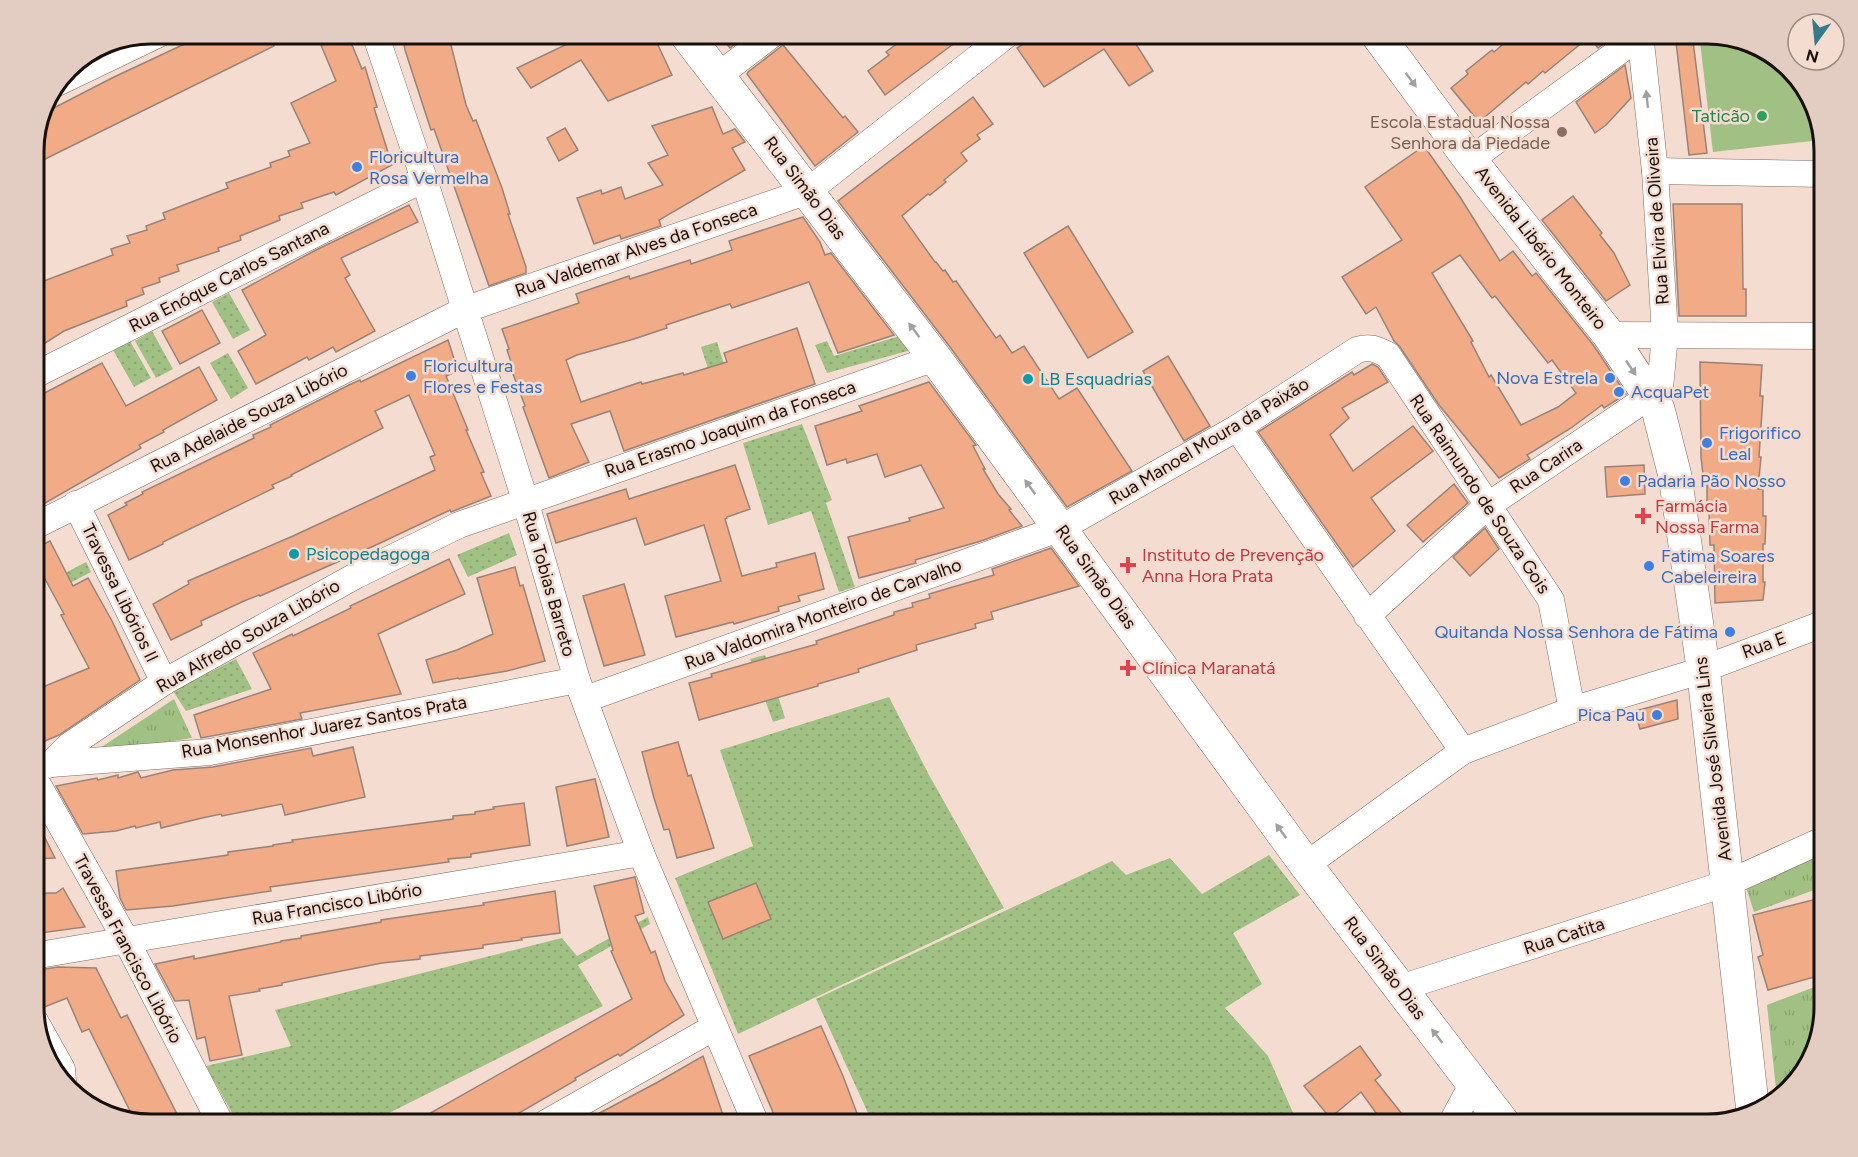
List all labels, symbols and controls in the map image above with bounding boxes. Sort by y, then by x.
north arrow [1786,12,1846,72]
text: N [1804,45,1821,67]
one-way arrow [1404,72,1416,87]
one-way arrow [1642,90,1652,109]
place label: Taticão [1692,105,1750,127]
marker: Taticão [1755,109,1769,123]
place label: Escola Estadual Nossa Senhora da Piedade [1370,111,1550,154]
marker: Escola Estadual Nossa Senhora da Piedade [1555,125,1569,139]
street label: Rua Simão Dias [759,132,851,244]
street label: Rua Elvira de Oliveira [1640,136,1674,306]
place label: Floricultura Rosa Vermelha [369,146,489,189]
marker: Floricultura Rosa Vermelha [350,160,364,174]
street label: Avenida Libério Monteiro [1470,162,1612,334]
street label: Rua Valdemar Alves da Fonseca [512,198,760,302]
street label: Rua Enóque Carlos Santana [125,217,333,337]
one-way arrow [908,323,920,338]
place label: Floricultura Flores e Festas [423,355,542,398]
street label: Rua Adelaide Souza Libório [147,359,351,477]
one-way arrow [1625,360,1636,376]
place label: Nova Estrela [1496,367,1598,389]
place label: LB Esquadrias [1040,368,1152,390]
marker: Floricultura Flores e Festas [404,369,418,383]
marker: Nova Estrela [1603,371,1617,385]
marker: LB Esquadrias [1021,372,1035,386]
street label: Rua Manoel Moura da Paixão [1105,373,1313,509]
street label: Rua Erasmo Joaquim da Fonseca [602,376,858,482]
place label: AcquaPet [1631,381,1710,403]
marker: AcquaPet [1612,385,1626,399]
street label: Rua Raimundo de Souza Gois [1405,390,1555,598]
place label: Frigorifico Leal [1719,422,1801,465]
street label: Rua Carira [1506,434,1586,498]
marker: Frigorifico Leal [1700,436,1714,450]
place label: Padaria Pão Nosso [1637,470,1786,492]
marker: Padaria Pão Nosso [1618,474,1632,488]
one-way arrow [1024,479,1036,495]
place label: Farmácia Nossa Farma [1655,495,1759,538]
street label: Rua Tobias Barreto [518,509,580,659]
marker: Farmácia Nossa Farma [1636,509,1650,523]
street label: Travessa Libórios II [77,520,163,666]
street label: Rua Simão Dias [1051,521,1141,633]
place label: Psicopedagoga [306,543,430,565]
place label: Instituto de Prevenção Anna Hora Prata [1142,544,1324,587]
place label: Fatima Soares Cabeleireira [1661,545,1775,588]
marker: Psicopedagoga [287,547,301,561]
street label: Rua Valdomira Monteiro de Carvalho [681,554,965,674]
marker: Instituto de Prevenção Anna Hora Prata [1119,556,1137,574]
marker: Fatima Soares Cabeleireira [1642,559,1656,573]
street label: Rua Alfredo Souza Libório [152,574,344,698]
place label: Quitanda Nossa Senhora de Fátima [1435,621,1718,643]
marker: Quitanda Nossa Senhora de Fátima [1723,625,1737,639]
street label: Rua E [1739,627,1789,663]
street label: Avenida José Silveira Lins [1690,656,1736,862]
place label: Clínica Maranatá [1142,657,1276,679]
marker: Clínica Maranatá [1119,659,1137,677]
street label: Rua Monsenhor Juarez Santos Prata [180,691,468,763]
place label: Pica Pau [1578,704,1645,726]
marker: Pica Pau [1650,708,1664,722]
one-way arrow [1275,823,1287,839]
street label: Travessa Francisco Libório [69,851,187,1047]
street label: Rua Francisco Libório [250,878,424,930]
street label: Rua Simão Dias [1339,912,1431,1024]
street label: Rua Catita [1521,913,1607,959]
one-way arrow [1431,1029,1443,1044]

